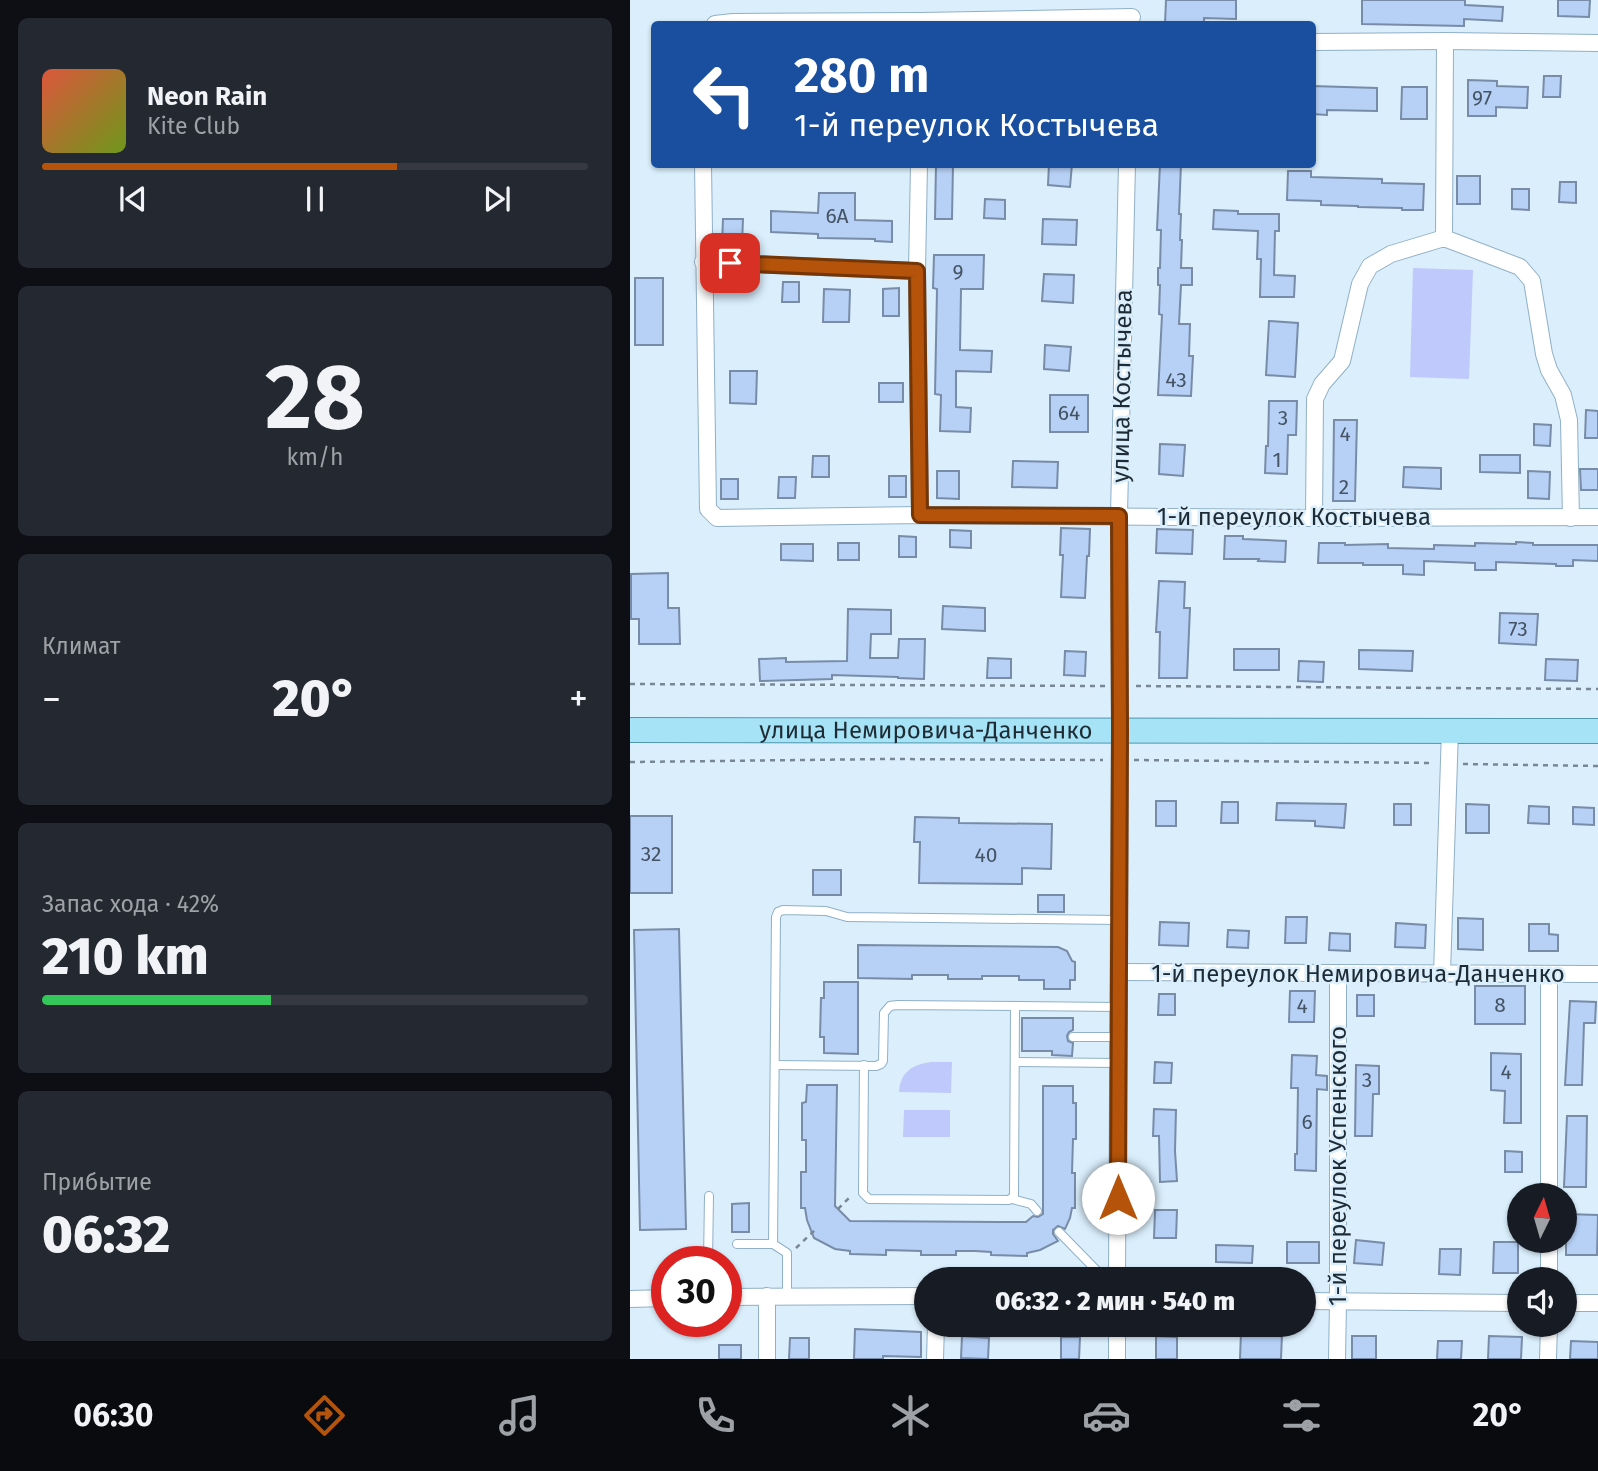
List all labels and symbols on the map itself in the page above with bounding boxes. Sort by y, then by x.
house number: 97 [1472,85,1492,111]
house number: 6А [825,203,849,229]
pin [700,233,760,293]
house number: 9 [952,259,964,285]
street label: улица Костычева [1106,289,1138,483]
house number: 43 [1165,367,1187,393]
house number: 64 [1058,400,1080,426]
house number: 3 [1278,405,1288,431]
house number: 4 [1339,421,1351,447]
house number: 1 [1272,447,1282,473]
house number: 2 [1339,474,1349,500]
street label: 1-й переулок Костычева [1157,503,1431,531]
house number: 73 [1508,616,1528,642]
street label: улица Немировича-Данченко [759,716,1093,744]
house number: 32 [641,841,661,867]
house number: 40 [975,842,997,868]
street label: 1-й переулок Немировича-Данченко [1151,960,1565,988]
house number: 8 [1494,992,1506,1018]
house number: 4 [1296,993,1308,1019]
street label: 1-й переулок Успенского [1324,1026,1352,1306]
house number: 4 [1500,1059,1512,1085]
house number: 3 [1362,1067,1372,1093]
house number: 6 [1301,1109,1313,1135]
position arrow [1081,1161,1155,1235]
north arrow [1507,1183,1577,1253]
speed limit sign: 30 [651,1246,742,1337]

